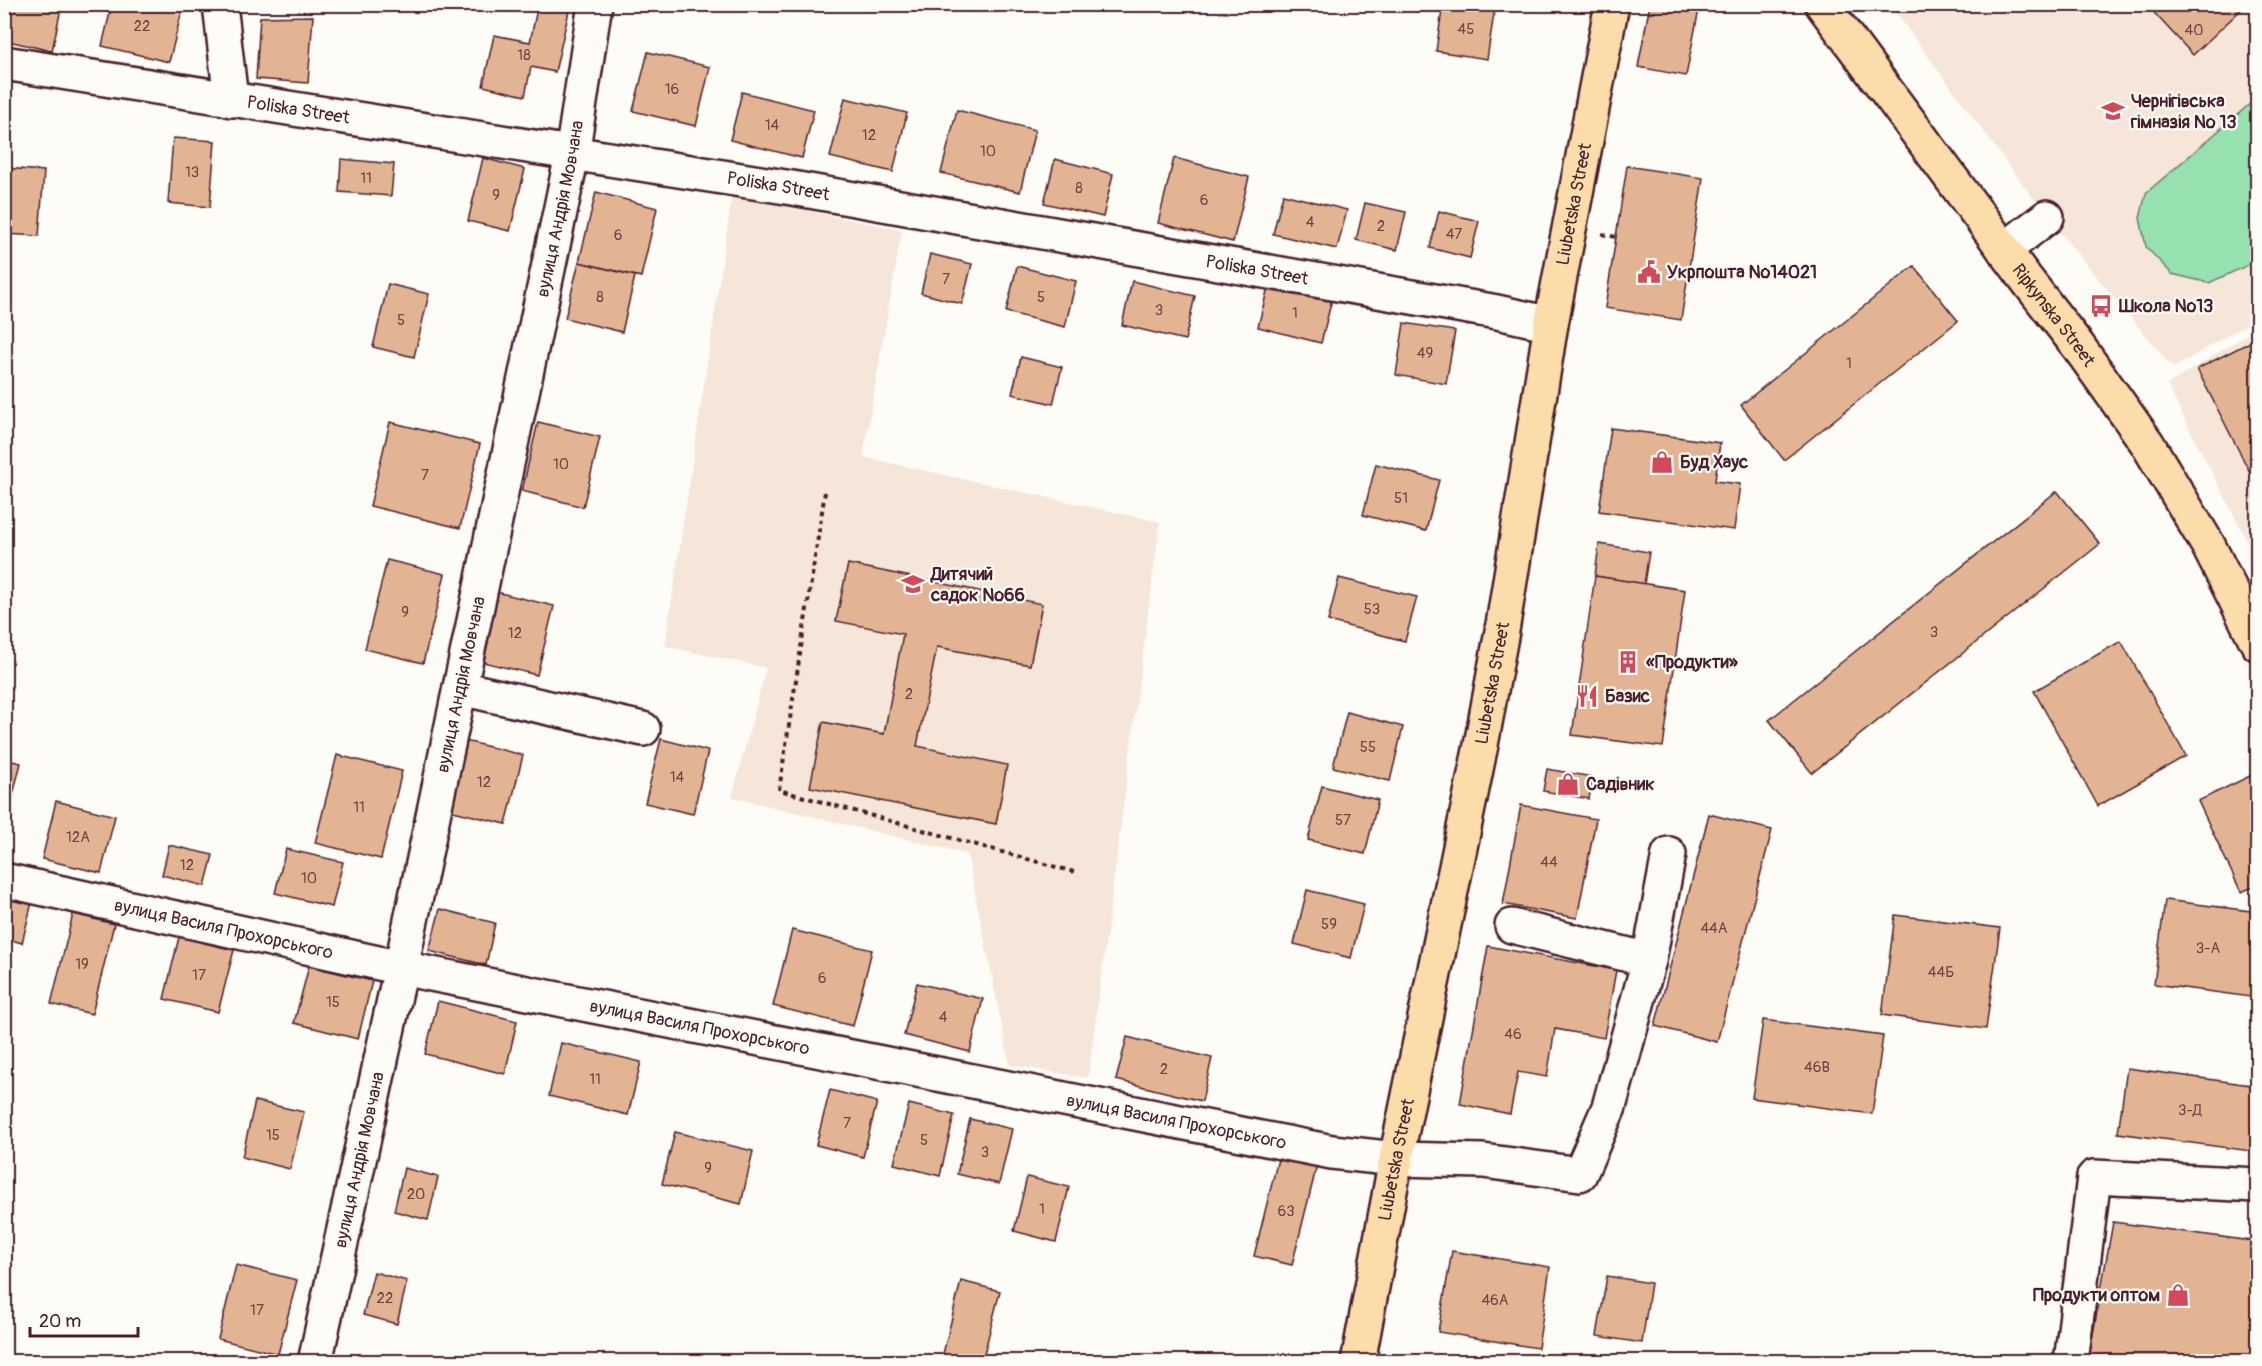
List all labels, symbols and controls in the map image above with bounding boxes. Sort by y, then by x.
house number: 22 [134,17,150,36]
house number: 45 [1458,20,1474,39]
house number: 40 [2185,21,2203,40]
house number: 18 [517,46,531,65]
house number: 16 [665,80,679,99]
street label: Poliska Street [245,90,352,129]
place label: Чернігівська гімназія № 13 [2130,90,2237,134]
school or university icon: Чернігівська гімназія № 13 [2100,98,2126,124]
house number: 14 [765,116,780,135]
street label: вулиця Андрія Мовчана [531,119,589,299]
house number: 12 [862,126,876,145]
street label: Liubetska Street [1551,140,1597,267]
house number: 10 [980,142,996,161]
house number: 13 [185,163,199,182]
street label: Poliska Street [725,166,832,206]
house number: 11 [360,169,372,188]
house number: 8 [1075,179,1083,198]
house number: 9 [492,186,500,205]
house number: 6 [1200,191,1208,210]
house number: 4 [1306,213,1315,232]
house number: 2 [1377,217,1385,236]
house number: 47 [1446,225,1462,244]
house number: 6 [614,226,622,245]
street label: Poliska Street [1204,249,1311,290]
public building icon: Укрпошта №14021 [1636,259,1662,285]
street label: Ripkynska Street [2007,259,2101,372]
place label: Укрпошта №14021 [1667,261,1817,284]
house number: 7 [942,270,950,289]
house number: 8 [596,288,604,307]
house number: 5 [1037,288,1045,307]
bus stop icon: Школа №13 [2088,293,2114,319]
place label: Школа №13 [2118,295,2213,318]
house number: 3 [1155,301,1163,320]
house number: 1 [1292,304,1298,323]
house number: 5 [397,311,405,330]
house number: 49 [1417,344,1433,363]
house number: 1 [1846,354,1852,373]
shop icon: Буд Хаус [1649,449,1675,475]
place label: Буд Хаус [1680,451,1748,474]
house number: 10 [553,455,569,474]
house number: 7 [421,466,429,485]
house number: 51 [1394,489,1408,508]
place label: Дитячий садок №66 [930,563,1025,607]
school or university icon: Дитячий садок №66 [900,571,926,597]
street label: вулиця Андрія Мовчана [431,594,490,775]
house number: 53 [1364,600,1380,619]
house number: 9 [401,603,409,622]
street label: Liubetska Street [1470,620,1515,746]
house number: 3 [1930,623,1938,642]
house number: 12 [508,624,522,643]
building icon: «Продукти» [1615,649,1641,675]
place label: «Продукти» [1646,651,1739,674]
restaurant icon: Базис [1574,683,1600,709]
house number: 2 [905,685,913,704]
place label: Базис [1605,685,1650,708]
house number: 55 [1360,738,1376,757]
house number: 14 [670,768,685,787]
shop icon: Садівник [1555,771,1581,797]
house number: 12 [477,773,491,792]
place label: Садівник [1586,773,1655,796]
house number: 11 [353,798,365,817]
house number: 57 [1335,811,1351,830]
house number: 12А [66,828,90,847]
house number: 44 [1540,853,1558,872]
house number: 12 [180,856,194,875]
house number: 10 [301,869,317,888]
street label: вулиця Василя Прохорського [112,893,336,964]
house number: 59 [1321,915,1337,934]
house number: 44А [1700,919,1728,938]
house number: 3-А [2196,939,2221,958]
house number: 19 [75,955,89,974]
house number: 44Б [1928,963,1954,982]
house number: 17 [192,966,206,985]
house number: 6 [818,969,826,988]
house number: 15 [326,993,340,1012]
street label: вулиця Василя Прохорського [588,994,812,1060]
house number: 4 [939,1008,948,1027]
house number: 46 [1504,1025,1522,1044]
house number: 46В [1804,1058,1830,1077]
house number: 2 [1160,1060,1168,1079]
street label: вулиця Андрія Мовчана [329,1070,390,1250]
house number: 11 [589,1070,601,1089]
street label: вулиця Василя Прохорського [1064,1088,1289,1154]
street label: Liubetska Street [1373,1096,1420,1223]
house number: 3-Д [2178,1101,2203,1120]
house number: 7 [843,1114,851,1133]
house number: 15 [266,1126,280,1145]
house number: 5 [920,1131,928,1150]
house number: 3 [981,1143,989,1162]
house number: 9 [704,1159,712,1178]
house number: 20 [407,1185,425,1204]
house number: 1 [1039,1200,1045,1219]
house number: 63 [1277,1202,1295,1221]
shop icon: Продукти оптом [2165,1282,2191,1308]
place label: Продукти оптом [2033,1284,2160,1307]
house number: 22 [377,1289,393,1308]
house number: 46А [1481,1291,1509,1310]
scale bar [30,1300,138,1338]
house number: 17 [250,1301,264,1320]
text: 20 m [39,1310,81,1333]

